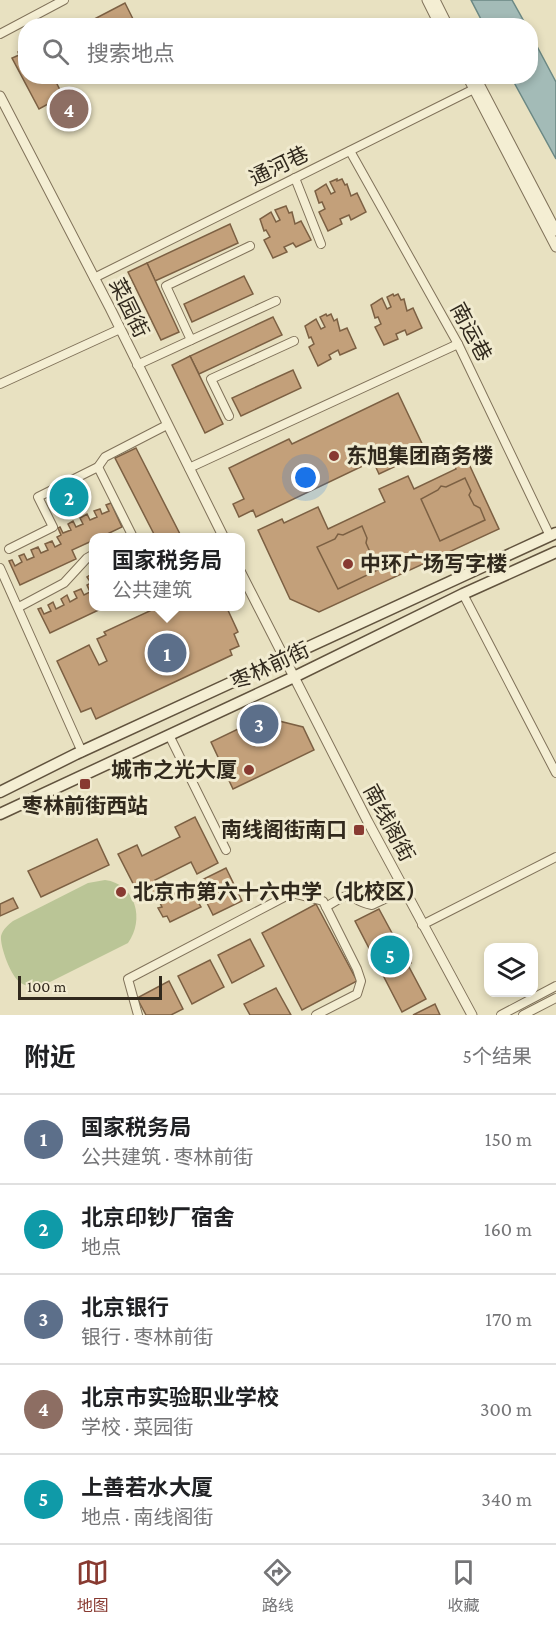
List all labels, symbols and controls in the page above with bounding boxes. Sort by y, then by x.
search box [18,18,538,84]
icon: search [39,35,72,68]
text: 搜索地点 [87,41,175,66]
pin: 4 [50,86,88,132]
street label: 通河巷 [245,141,313,191]
street label: 菜园街 [104,274,154,342]
street label: 南运巷 [446,299,496,365]
place label: 东旭集团商务楼 [346,444,493,468]
marker: 东旭集团商务楼 [327,449,341,463]
your location [291,463,320,492]
pin: 2 [50,474,88,520]
popup [89,533,245,611]
text: 国家税务局 [112,548,222,573]
place label: 中环广场写字楼 [360,552,507,576]
marker: 中环广场写字楼 [341,557,355,571]
text: 公共建筑 [112,579,192,601]
pin: 1 [148,630,186,676]
street label: 枣林前街 [227,637,313,695]
pin: 3 [240,702,278,746]
place label: 城市之光大厦 [111,758,237,782]
marker: 城市之光大厦 [242,763,256,777]
marker: 枣林前街西站 [78,777,92,791]
street label: 南线阁街 [359,780,419,866]
place label: 枣林前街西站 [22,794,148,818]
place label: 南线阁街南口 [221,818,347,842]
marker: 南线阁街南口 [352,823,366,837]
place label: 北京市第六十六中学（北校区） [133,880,427,904]
marker: 北京市第六十六中学（北校区） [114,885,128,899]
pin: 5 [370,932,410,978]
map controls [484,943,538,997]
button: layers [484,943,538,997]
scale bar [18,973,162,1001]
text: 100 m [27,978,66,995]
text: 附近 [24,1043,76,1072]
text: 5个结果 [463,1045,532,1067]
text: 国家税务局 [81,1115,191,1140]
text: 1 [40,1128,47,1150]
text: 150 m [485,1128,532,1150]
text: 公共建筑 · 枣林前街 [81,1146,253,1168]
text: 北京印钞厂宿舍 [81,1205,235,1230]
text: 2 [38,1218,49,1240]
text: 160 m [484,1218,532,1240]
text: 地点 [81,1236,121,1258]
text: 北京银行 [81,1295,169,1320]
text: 3 [39,1308,48,1330]
text: 170 m [485,1308,532,1330]
text: 银行 · 枣林前街 [81,1326,213,1348]
text: 北京市实验职业学校 [81,1385,279,1410]
text: 4 [38,1398,49,1420]
text: 300 m [480,1398,532,1420]
text: 学校 · 菜园街 [81,1416,193,1438]
text: 上善若水大厦 [81,1475,213,1500]
text: 5 [39,1488,48,1510]
text: 340 m [481,1488,532,1510]
text: 地点 · 南线阁街 [81,1506,213,1528]
tab: 地图 [76,1556,109,1616]
tab: 路线 [261,1556,294,1616]
tab: 收藏 [447,1556,480,1616]

